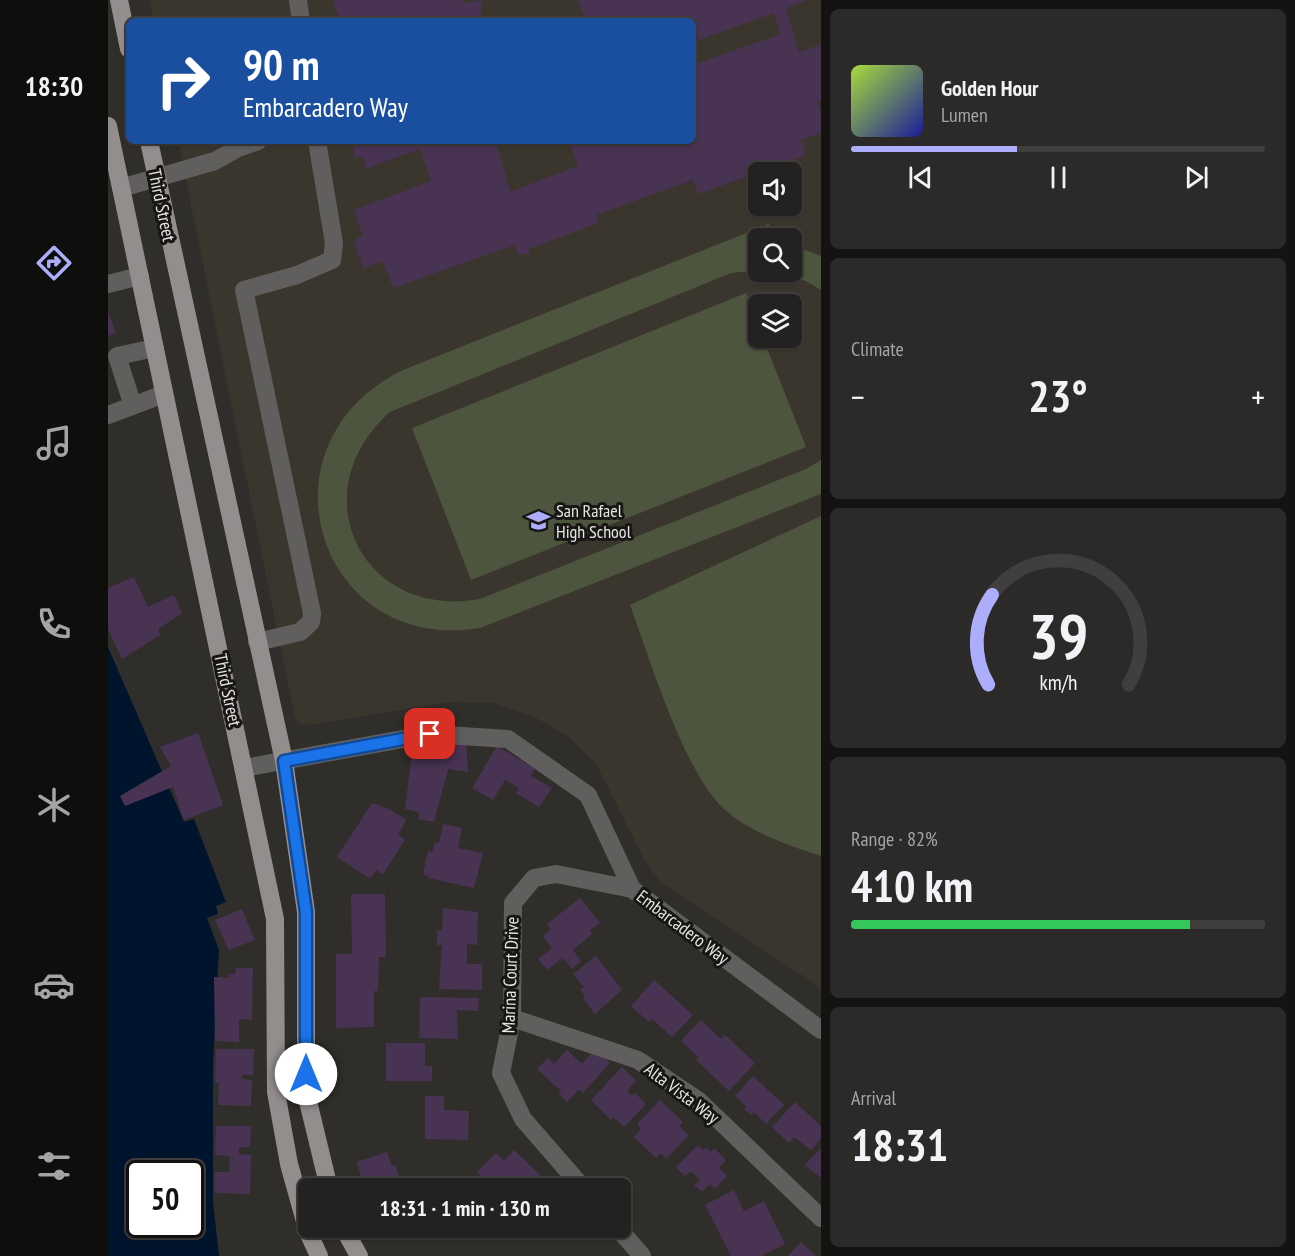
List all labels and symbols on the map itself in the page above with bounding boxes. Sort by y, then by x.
street label: Third Street [143,167,181,243]
place label: San Rafael High School [556,499,632,543]
school or university icon: San Rafael High School [525,507,551,533]
street label: Third Street [209,652,247,728]
pin [404,708,455,759]
street label: Embarcadero Way [632,885,734,969]
street label: Marina Court Drive [496,916,524,1034]
position arrow [274,1042,338,1106]
street label: Alta Vista Way [640,1057,724,1129]
speed limit sign: 50 [126,1160,204,1238]

